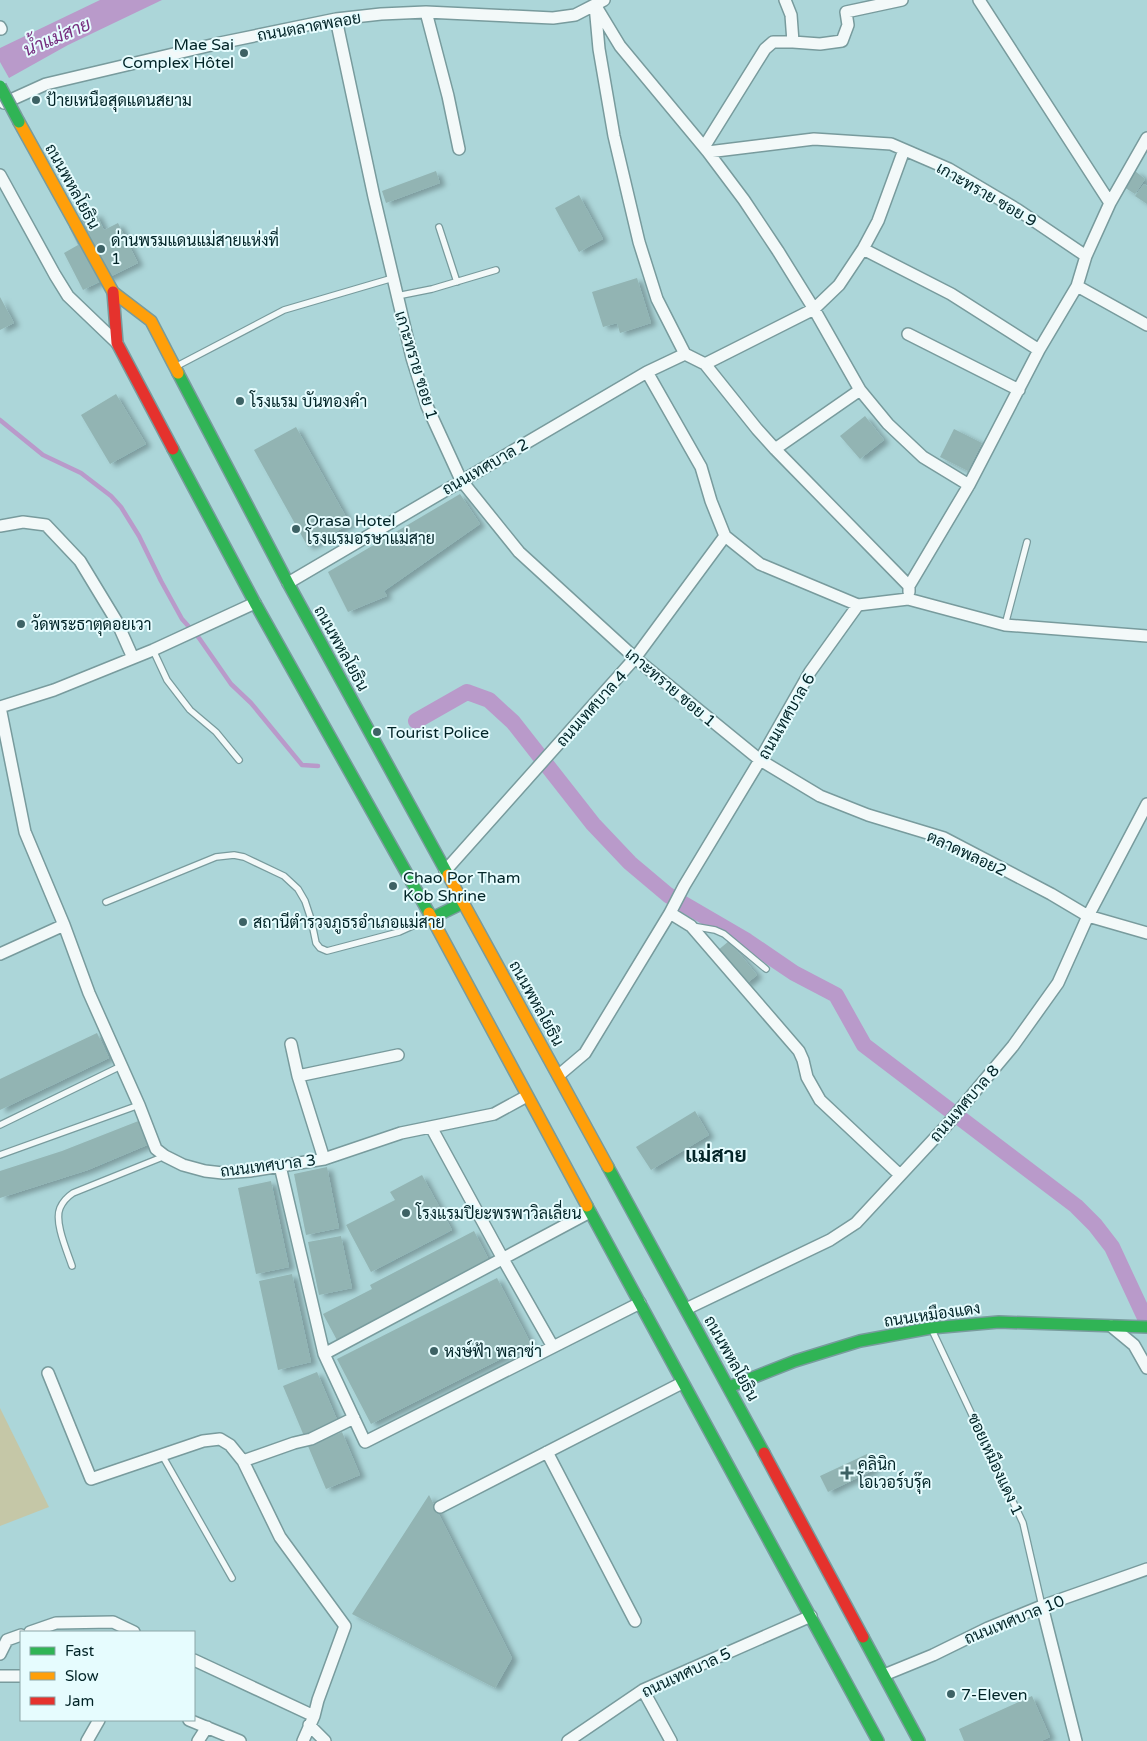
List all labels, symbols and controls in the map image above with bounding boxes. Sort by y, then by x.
water label: น้ำแม่สาย [18,8,94,61]
street label: ถนนตลาดพลอย [256,8,363,46]
place label: Mae Sai Complex Hôtel [122,35,234,73]
marker: Mae Sai Complex Hôtel [238,47,250,59]
place label: ป้ายเหนือสุดแดนสยาม [46,90,192,112]
marker: ป้ายเหนือสุดแดนสยาม [30,94,42,106]
street label: ถนนพหลโยธิน [40,139,106,233]
street label: เกาะทราย ซอย 9 [933,158,1040,232]
place label: ด่านพรมแดนแม่สายแห่งที่ 1 [111,226,279,269]
marker: ด่านพรมแดนแม่สายแห่งที่ 1 [95,243,107,255]
street label: เกาะทราย ซอย 1 [390,309,442,422]
place label: โรงแรม บันทองคํา [249,390,367,412]
marker: โรงแรม บันทองคํา [234,395,246,407]
street label: ถนนเทศบาล 2 [439,434,532,500]
place label: Orasa Hotel โรงแรมอรษาแม่สาย [305,511,435,549]
marker: Orasa Hotel โรงแรมอรษาแม่สาย [290,523,302,535]
street label: ถนนพหลโยธิน [309,601,375,695]
place label: วัดพระธาตุดอยเวา [31,614,152,636]
marker: วัดพระธาตุดอยเวา [15,618,27,630]
street label: เกาะทราย ซอย 1 [621,644,720,732]
street label: ถนนเทศบาล 4 [552,666,631,751]
street label: ถนนเทศบาล 6 [754,670,820,763]
place label: Tourist Police [387,723,489,743]
marker: Tourist Police [371,726,383,738]
street label: ตลาดพลอย2 [924,827,1010,881]
place label: Chao Por Tham Kob Shrine [403,868,520,906]
marker: Chao Por Tham Kob Shrine [387,880,399,892]
place label: สถานีตำรวจภูธรอำเภอแม่สาย [253,911,445,934]
marker: สถานีตำรวจภูธรอำเภอแม่สาย [237,916,249,928]
street label: ถนนพหลโยธิน [504,956,570,1050]
street label: ถนนเทศบาล 8 [926,1061,1004,1147]
district label: แม่สาย [685,1143,747,1168]
street label: ถนนเทศบาล 3 [219,1150,317,1182]
place label: โรงแรมปิยะพรพาวิลเลี่ยน [415,1199,582,1224]
marker: โรงแรมปิยะพรพาวิลเลี่ยน [400,1207,412,1219]
street label: ถนนเหมืองแดง [882,1297,982,1332]
street label: ถนนพหลโยธิน [699,1311,765,1405]
place label: หงษ์ฟ้า พลาซ่า [444,1339,542,1362]
marker: หงษ์ฟ้า พลาซ่า [428,1345,440,1357]
street label: ซอยเหมืองแดง 1 [963,1410,1028,1519]
place label: คลินิก โอเวอร์บรุ๊ค [857,1455,931,1494]
marker: คลินิก โอเวอร์บรุ๊ค [840,1466,854,1480]
street label: ถนนเทศบาล 10 [961,1591,1067,1649]
legend [20,1631,195,1721]
text: Fast [65,1642,95,1660]
street label: ถนนเทศบาล 5 [639,1643,734,1702]
text: Slow [65,1667,99,1685]
place label: 7-Eleven [961,1685,1028,1705]
marker: 7-Eleven [945,1688,957,1700]
text: Jam [65,1692,94,1710]

